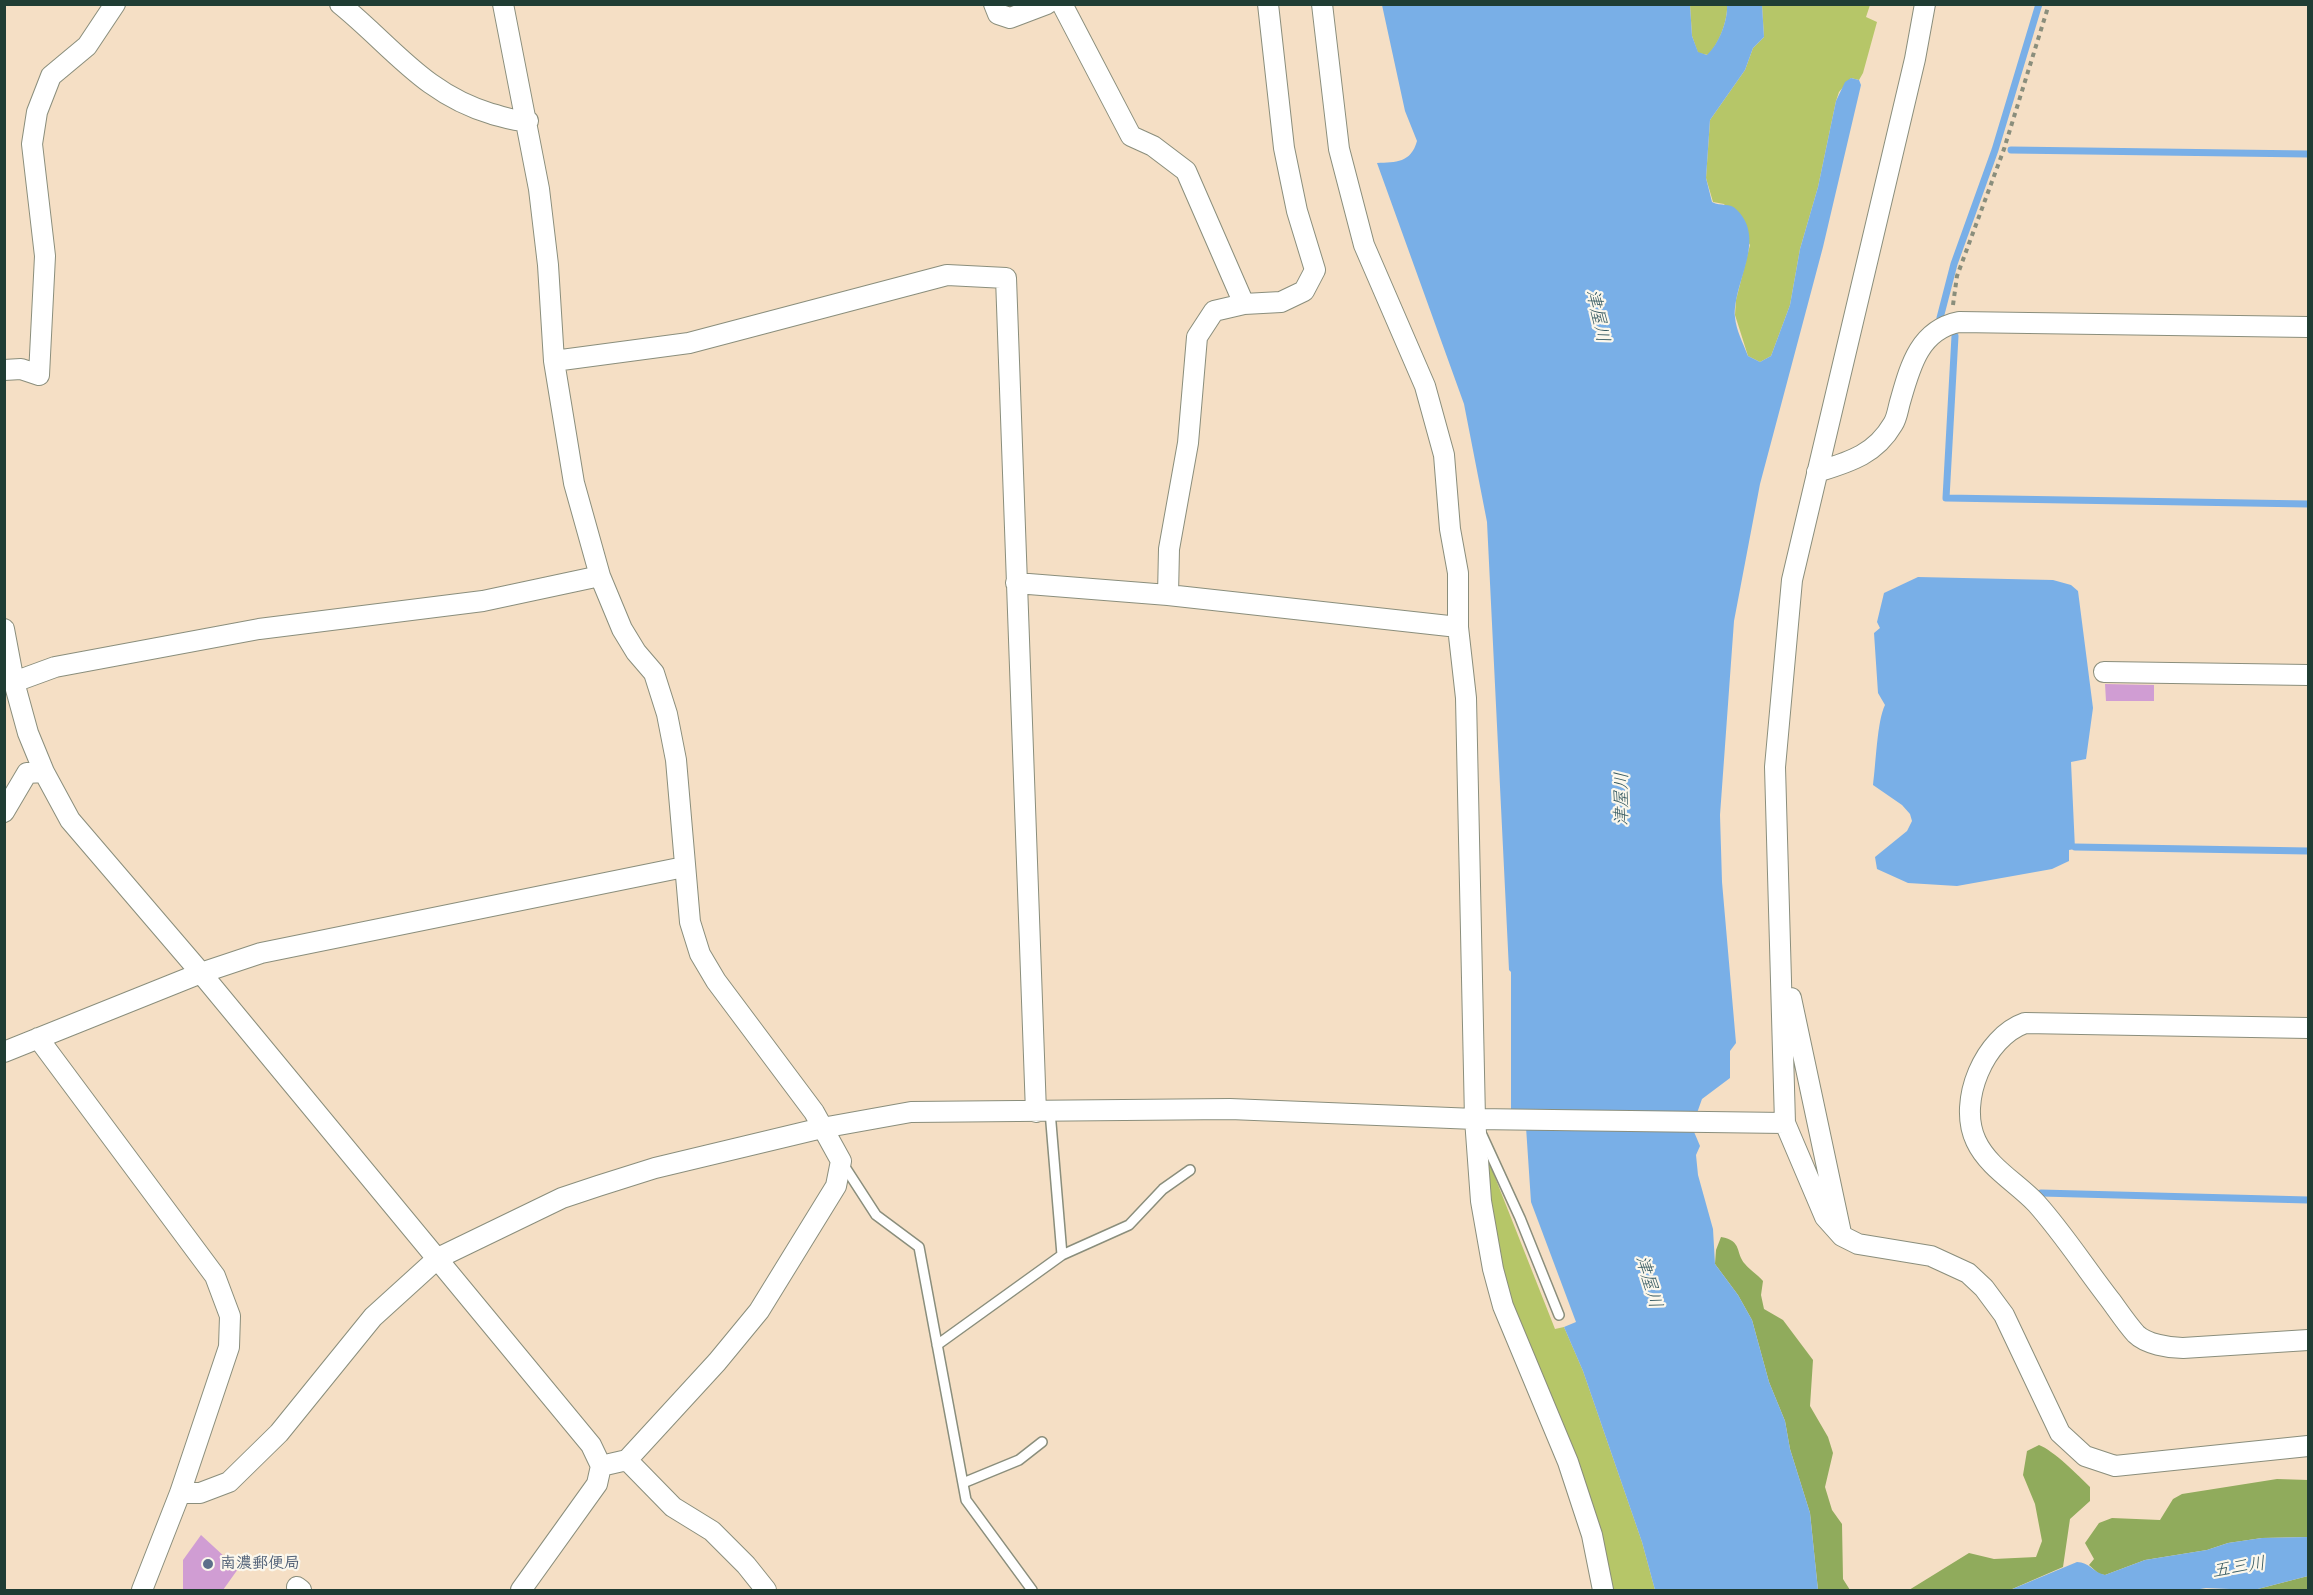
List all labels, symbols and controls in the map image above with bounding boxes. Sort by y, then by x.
water label: 津屋川 [1581,287,1613,345]
water label: 津屋川 [1611,772,1633,826]
water label: 津屋川 [1630,1253,1666,1311]
water label: 五三川 [2211,1553,2267,1583]
place label: 南濃郵便局 [220,1554,300,1574]
marker: 南濃郵便局 [201,1557,215,1571]

